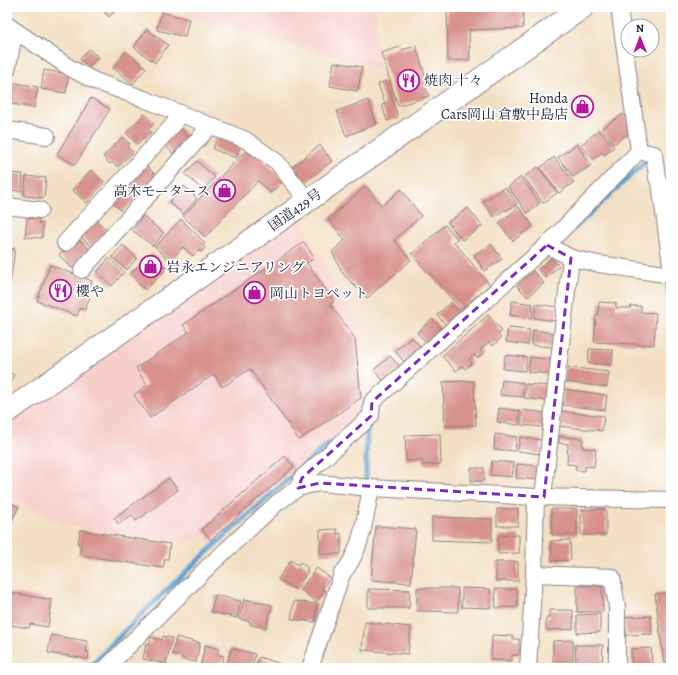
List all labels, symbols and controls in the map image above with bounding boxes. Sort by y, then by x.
north arrow [620,18,660,58]
text: N [636,21,644,36]
restaurant icon: 焼肉 十々 [395,67,421,93]
place label: 焼肉 十々 [424,71,483,90]
place label: Honda Cars岡山 倉敷中島店 [441,89,568,124]
shop icon: Honda Cars岡山 倉敷中島店 [570,93,596,119]
shop icon: 高木モータース [212,178,238,204]
place label: 高木モータース [113,182,210,201]
street label: 国道429号 [264,185,326,235]
shop icon: 岩永エンジニアリング [138,254,164,280]
place label: 岩永エンジニアリング [166,258,305,277]
restaurant icon: 櫻や [47,278,73,304]
shop icon: 岡山トヨペット [242,280,268,306]
place label: 櫻や [76,282,104,301]
place label: 岡山トヨペット [270,284,368,303]

